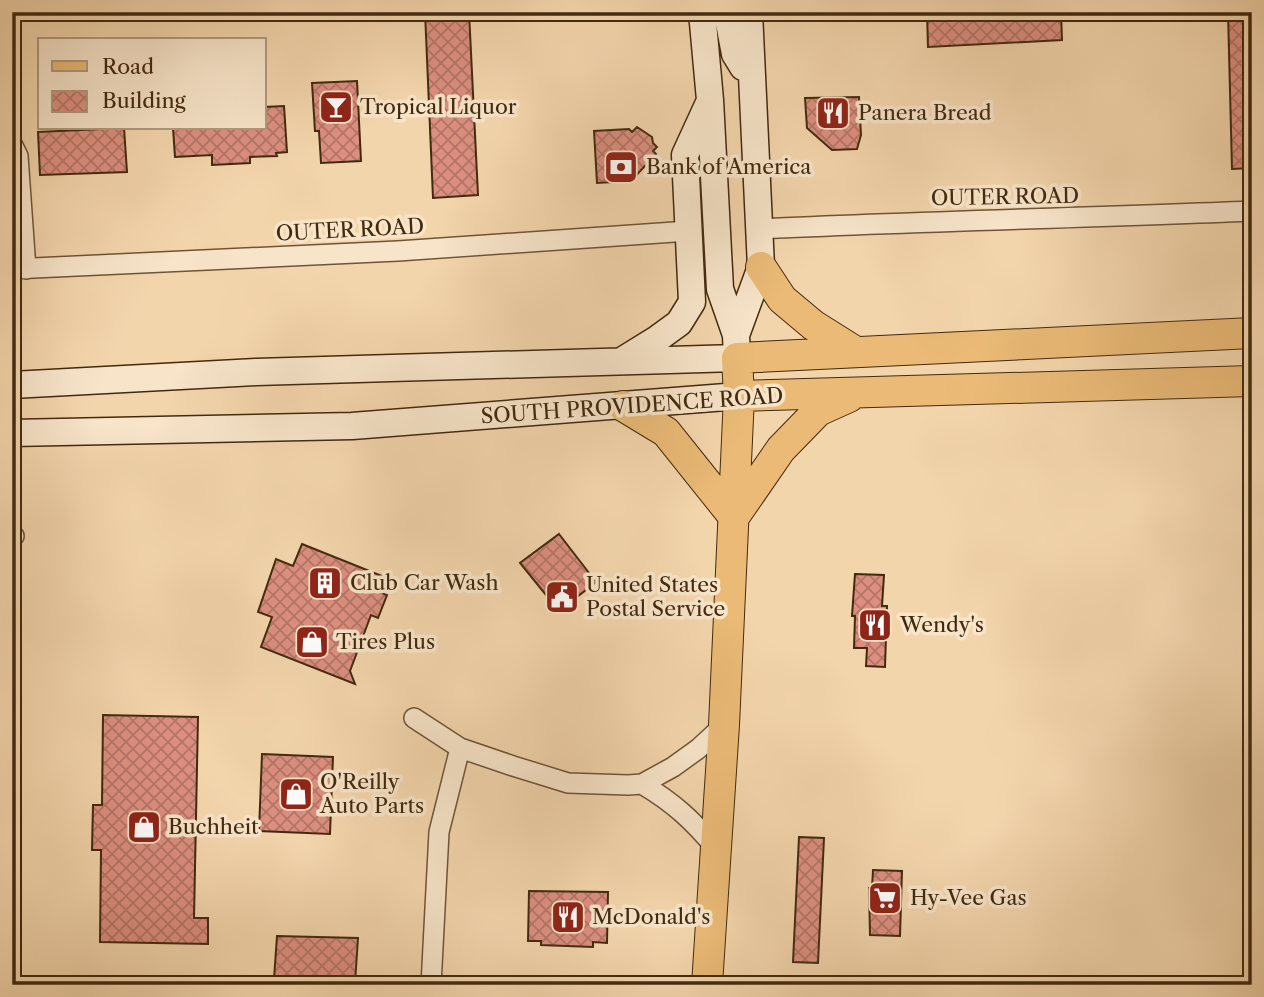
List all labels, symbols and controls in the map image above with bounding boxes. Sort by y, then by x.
legend [38,38,266,130]
text: Road [102,54,154,79]
text: Building [102,88,187,113]
bar icon: Tropical Liquor [317,88,355,126]
place label: Tropical Liquor [360,94,517,119]
restaurant icon: Panera Bread [814,94,852,132]
place label: Panera Bread [858,100,992,125]
bank icon: Bank of America [602,148,640,186]
place label: Bank of America [646,154,812,179]
street label: OUTER ROAD [931,183,1079,210]
street label: OUTER ROAD [275,213,425,246]
street label: SOUTH PROVIDENCE ROAD [480,382,784,429]
building icon: Club Car Wash [306,564,344,602]
place label: Club Car Wash [350,570,499,595]
place label: United States Postal Service [586,572,725,621]
public building icon: United States Postal Service [543,578,581,616]
restaurant icon: Wendy's [856,606,894,644]
place label: Wendy's [899,612,984,637]
shop icon: Tires Plus [293,623,331,661]
place label: Tires Plus [336,629,435,654]
place label: O'Reilly Auto Parts [319,769,424,818]
shop icon: O'Reilly Auto Parts [277,775,315,813]
shop icon: Buchheit [125,808,163,846]
place label: Buchheit [168,814,259,839]
supermarket icon: Hy-Vee Gas [866,879,904,917]
place label: Hy-Vee Gas [910,885,1027,910]
restaurant icon: McDonald's [549,898,587,936]
place label: McDonald's [592,904,710,929]

